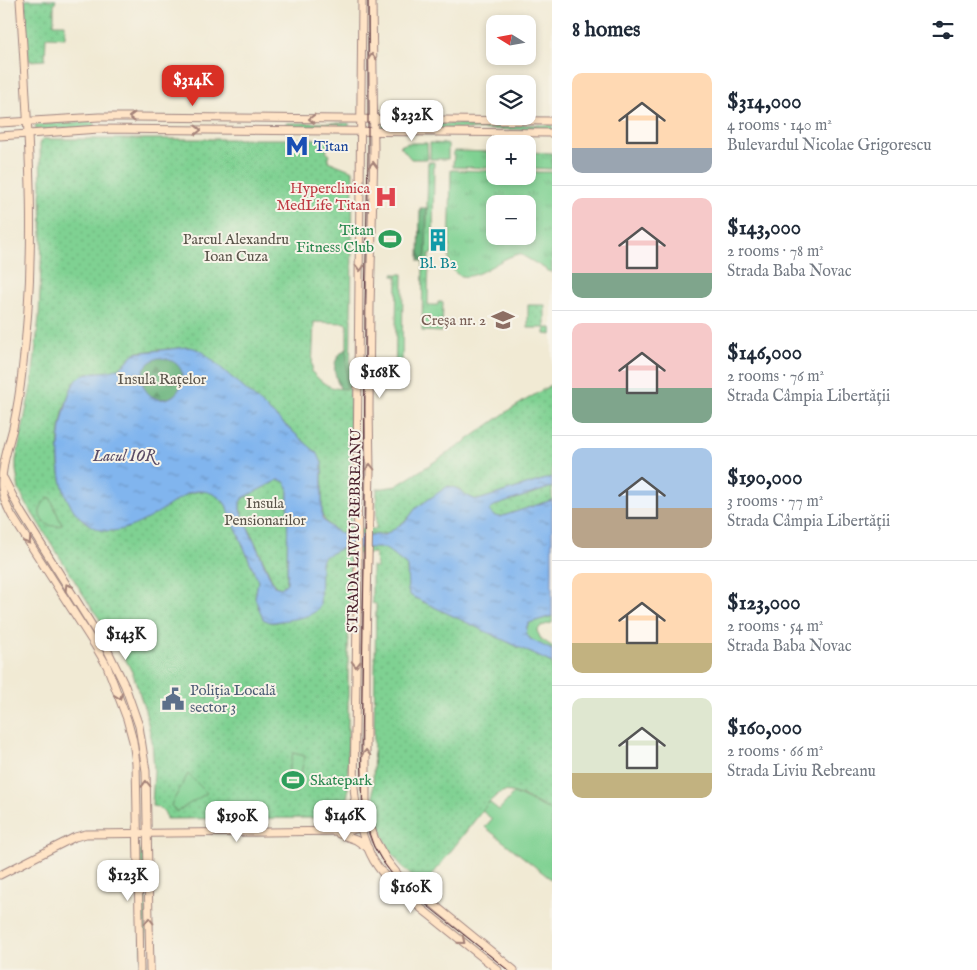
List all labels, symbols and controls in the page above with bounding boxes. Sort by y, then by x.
north arrow [486,15,536,65]
map controls [486,15,536,245]
icon: filters [929,16,957,44]
text: 8 homes [572,17,640,44]
one-way arrow [366,53,377,61]
pin: $314K [158,64,228,107]
text: $314K [173,71,213,91]
button: layers [486,75,536,125]
text: $314,000 [727,89,802,116]
icon: home [612,93,672,153]
pin: $232K [377,100,447,142]
text: $232K [391,106,433,126]
one-way arrow [127,112,135,122]
one-way arrow [307,114,315,124]
text: 4 rooms · 140 m² [727,116,832,136]
one-way arrow [194,125,202,135]
metro station icon: Titan [284,133,310,159]
button: + [486,135,536,185]
text: Bulevardul Nicolae Grigorescu [727,136,932,156]
place label: Titan [314,137,349,156]
one-way arrow [368,161,378,168]
place label: Hyperclinica MedLife Titan [276,179,371,215]
hospital icon: Hyperclinica MedLife Titan [373,184,399,210]
button: − [486,195,536,245]
text: $143,000 [727,215,801,242]
icon: home [612,218,672,278]
place label: Titan Fitness Club [296,221,374,257]
sports icon: Titan Fitness Club [377,226,403,252]
building icon: Bl. B2 [425,227,451,253]
park label: Parcul Alexandru Ioan Cuza [183,230,289,266]
text: 2 rooms · 78 m² [727,242,824,262]
place label: Bl. B2 [419,254,457,273]
text: Strada Baba Novac [727,262,852,282]
one-way arrow [355,264,365,272]
school or university icon: Creșa nr. 2 [490,307,516,333]
place label: Creșa nr. 2 [421,311,486,330]
text: $146,000 [727,340,802,367]
icon: home [612,343,672,403]
pin: $168K [345,356,415,399]
text: $168K [360,363,400,383]
text: 2 rooms · 76 m² [727,367,824,387]
park label: Insula Rațelor [118,370,207,389]
text: Strada Câmpia Libertății [727,387,890,407]
street label: STRADA LIVIU REBREANU [343,429,366,633]
water label: Lacul IOR [92,447,160,467]
one-way arrow [365,463,375,471]
text: $190,000 [727,465,802,492]
icon: home [612,468,672,528]
text: 3 rooms · 77 m² [727,492,823,512]
park label: Insula Pensionarilor [224,494,307,530]
text: Strada Câmpia Libertății [727,512,890,532]
one-way arrow [21,536,31,545]
one-way arrow [65,584,74,593]
text: $123,000 [727,590,801,617]
icon: home [612,593,672,653]
text: 2 rooms · 54 m² [727,617,824,637]
pin: $143K [91,618,161,661]
text: $143K [106,625,146,645]
text: Strada Baba Novac [727,637,852,657]
one-way arrow [351,661,361,669]
place label: Poliția Locală sector 3 [190,681,276,717]
public building icon: Poliția Locală sector 3 [160,686,186,712]
one-way arrow [113,691,123,699]
text: $160,000 [727,715,802,742]
icon: home [612,718,672,778]
text: 2 rooms · 66 m² [727,742,823,762]
one-way arrow [361,749,371,756]
text: Strada Liviu Rebreanu [727,762,876,782]
sports icon: Skatepark [280,767,306,793]
place label: Skatepark [310,771,373,790]
one-way arrow [141,780,151,788]
pin: $190K [202,800,272,843]
pin: $146K [310,800,380,842]
text: $146K [325,806,365,826]
text: $190K [216,807,258,827]
pin: $123K [93,860,163,902]
text: $123K [108,866,148,886]
pin: $160K [376,872,446,914]
text: $160K [391,878,432,898]
one-way arrow [144,917,154,925]
one-way arrow [456,935,465,943]

